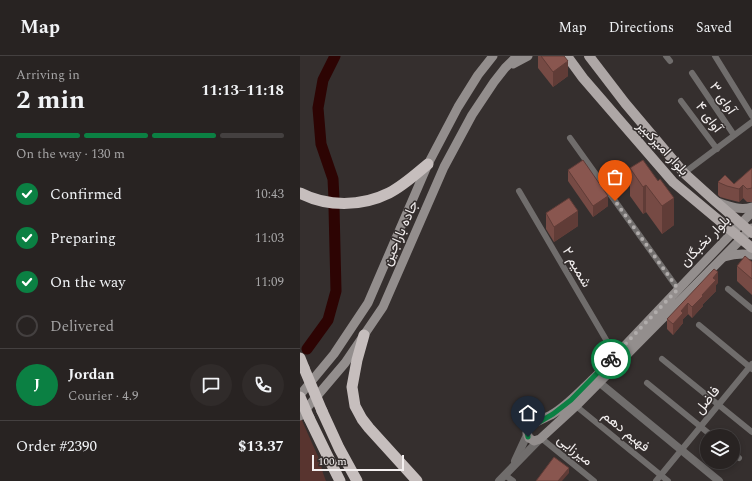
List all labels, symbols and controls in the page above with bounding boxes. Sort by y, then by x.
text: Map [20,13,60,42]
text: Map [559,17,587,38]
text: Directions [609,17,674,38]
text: Saved [696,17,732,38]
text: Arriving in [16,65,80,85]
street label: آوای ۳ [704,78,743,120]
text: 11:13–11:18 [201,79,284,102]
text: 2 min [16,80,85,120]
street label: آوای ۴ [690,97,729,138]
street label: بلوار امیرکبیر [631,115,694,180]
text: On the way · 130 m [16,144,125,164]
pin [598,160,632,201]
icon: bag [604,166,626,188]
icon: check [16,183,38,205]
text: Confirmed [50,183,122,206]
text: 10:43 [255,184,284,204]
street label: جاده باراجین [376,197,424,269]
street label: بلوار نخبگان [675,210,735,272]
icon: check [16,227,38,249]
text: Preparing [50,227,116,250]
text: 11:03 [255,228,284,248]
street label: شمیم ۲ [557,243,597,291]
icon: check [16,271,38,293]
text: On the way [50,271,125,294]
text: 11:09 [255,272,284,292]
text: Delivered [50,315,114,338]
courier [591,339,631,379]
icon: bike [600,348,622,370]
text: Jordan [68,363,115,386]
button: chat [190,364,232,406]
button: phone [242,364,284,406]
text: J [34,373,40,396]
street label: فاضل [689,381,725,419]
text: Courier · 4.9 [68,386,138,406]
pin [511,396,545,437]
icon: home [517,402,539,424]
street label: فهیم دهم [598,405,654,457]
street label: میرزایی [553,429,597,471]
map controls [700,429,740,469]
button: layers [700,429,740,469]
text: Order #2390 [16,435,97,458]
text: $13.37 [238,435,284,458]
scale bar [312,453,404,472]
text: 100 m [318,453,347,470]

